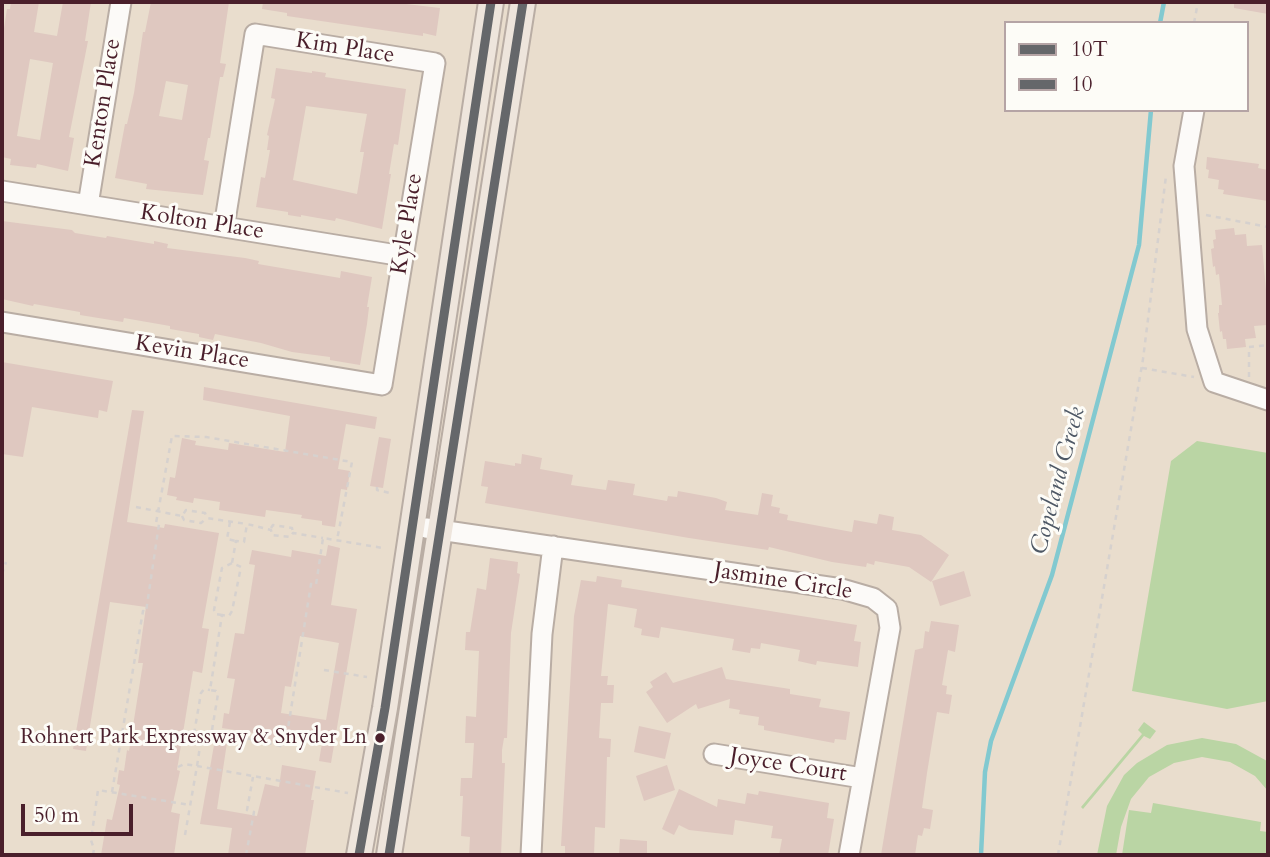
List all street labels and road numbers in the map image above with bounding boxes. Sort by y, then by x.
street label: Kim Place [294,28,396,70]
street label: Kenton Place [80,37,128,169]
street label: Kyle Place [386,171,430,277]
street label: Kolton Place [138,200,266,246]
street label: Kevin Place [133,330,251,376]
street label: Jasmine Circle [712,557,854,607]
street label: Joyce Court [728,743,848,789]

